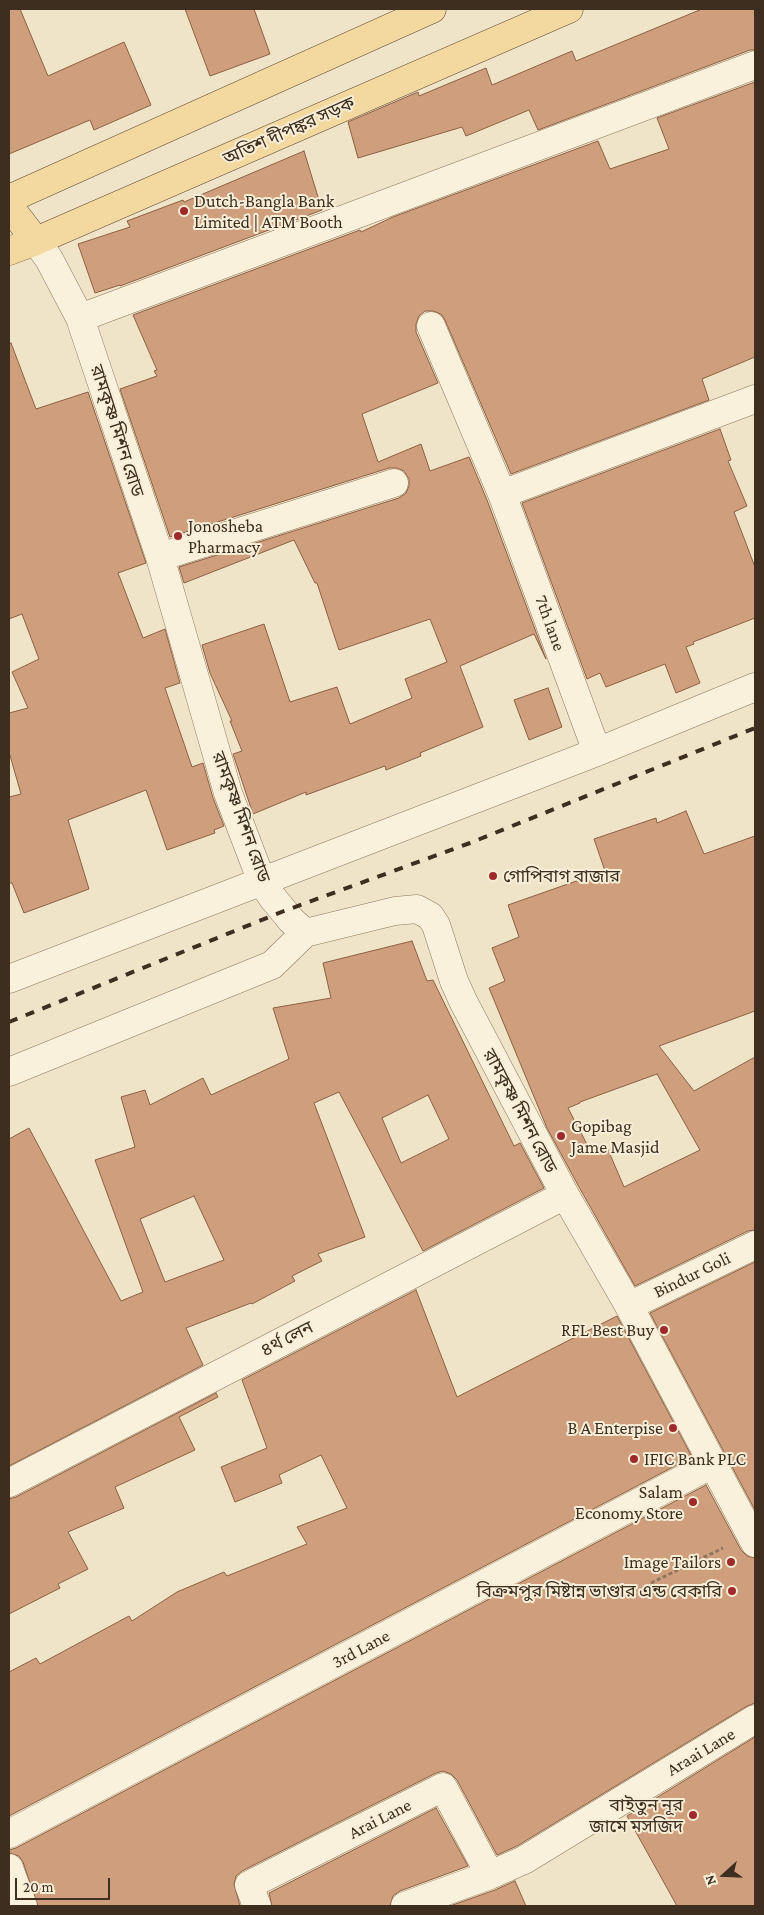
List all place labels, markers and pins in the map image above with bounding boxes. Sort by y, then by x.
place label: Dutch-Bangla Bank Limited | ATM Booth [194,190,343,232]
marker: Dutch-Bangla Bank Limited | ATM Booth [178,205,190,217]
place label: Jonosheba Pharmacy [188,515,263,558]
marker: Jonosheba Pharmacy [172,530,184,542]
place label: গোপিবাগ বাজার [503,865,620,887]
marker: গোপিবাগ বাজার [487,870,499,882]
place label: Gopibag Jame Masjid [571,1115,659,1158]
marker: Gopibag Jame Masjid [555,1130,567,1142]
place label: RFL Best Buy [561,1319,654,1341]
marker: RFL Best Buy [658,1324,670,1336]
place label: B A Enterpise [567,1417,663,1439]
marker: B A Enterpise [667,1422,679,1434]
place label: IFIC Bank PLC [644,1448,746,1470]
marker: IFIC Bank PLC [628,1453,640,1465]
place label: Salam Economy Store [575,1481,683,1524]
marker: Salam Economy Store [687,1496,699,1508]
place label: Image Tailors [624,1551,721,1573]
marker: Image Tailors [725,1556,737,1568]
place label: বিক্রমপুর মিষ্টান্ন ভাণ্ডার এন্ড বেকারি [477,1580,722,1602]
marker: বিক্রমপুর মিষ্টান্ন ভাণ্ডার এন্ড বেকারি [726,1585,738,1597]
place label: বাইতুন নূর জামে মসজিদ [589,1794,683,1836]
marker: বাইতুন নূর জামে মসজিদ [687,1809,699,1821]

